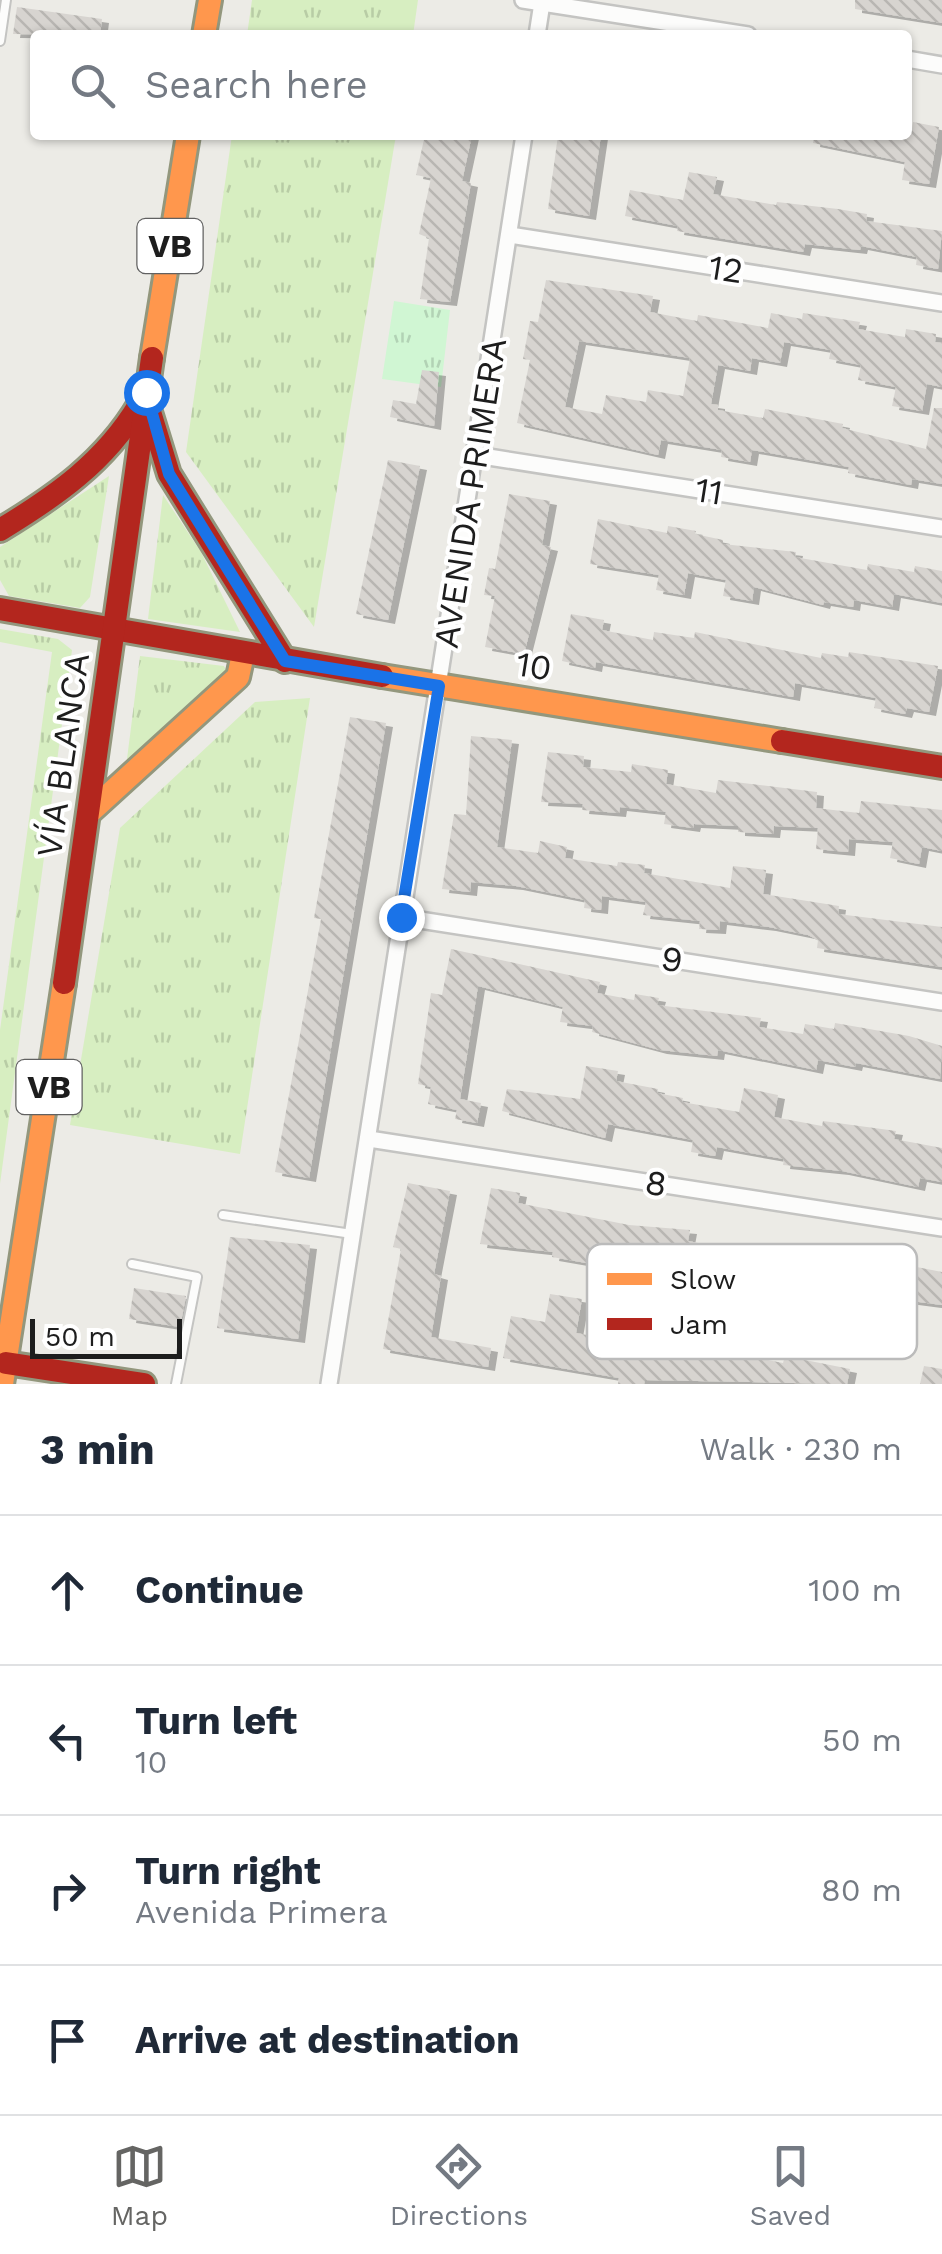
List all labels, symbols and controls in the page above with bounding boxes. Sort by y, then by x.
search box [30,30,912,140]
icon: search [65,58,120,113]
text: Search here [145,63,368,107]
road number: VB [138,219,202,273]
street label: 12 [706,246,746,292]
street label: AVENIDA PRIMERA [425,335,515,651]
route start [124,370,170,416]
street label: 11 [692,468,726,514]
street label: 10 [513,642,555,690]
street label: VÍA BLANCA [28,650,98,860]
route end [379,895,425,941]
street label: 9 [658,937,686,981]
road number: VB [17,1060,82,1114]
street label: 8 [642,1161,670,1205]
legend [587,1244,917,1359]
text: Slow [670,1263,736,1296]
text: Jam [670,1308,728,1341]
scale bar [30,1314,182,1358]
text: 50 m [45,1320,115,1353]
text: 3 min [40,1425,155,1474]
text: Walk · 230 m [700,1430,902,1468]
icon: ahead [40,1563,95,1618]
text: Continue [135,1568,304,1612]
text: 100 m [808,1571,902,1609]
text: Turn left [135,1699,297,1743]
icon: left [40,1713,95,1768]
text: 50 m [822,1721,902,1759]
text: 10 [135,1743,167,1781]
text: Turn right [135,1849,321,1893]
icon: right [40,1863,95,1918]
text: 80 m [821,1871,902,1909]
text: Avenida Primera [135,1893,388,1931]
icon: arrive [40,2013,95,2068]
text: Arrive at destination [135,2018,520,2062]
tab: Map [111,2139,168,2232]
tab: Directions [390,2139,528,2232]
tab: Saved [750,2139,831,2232]

